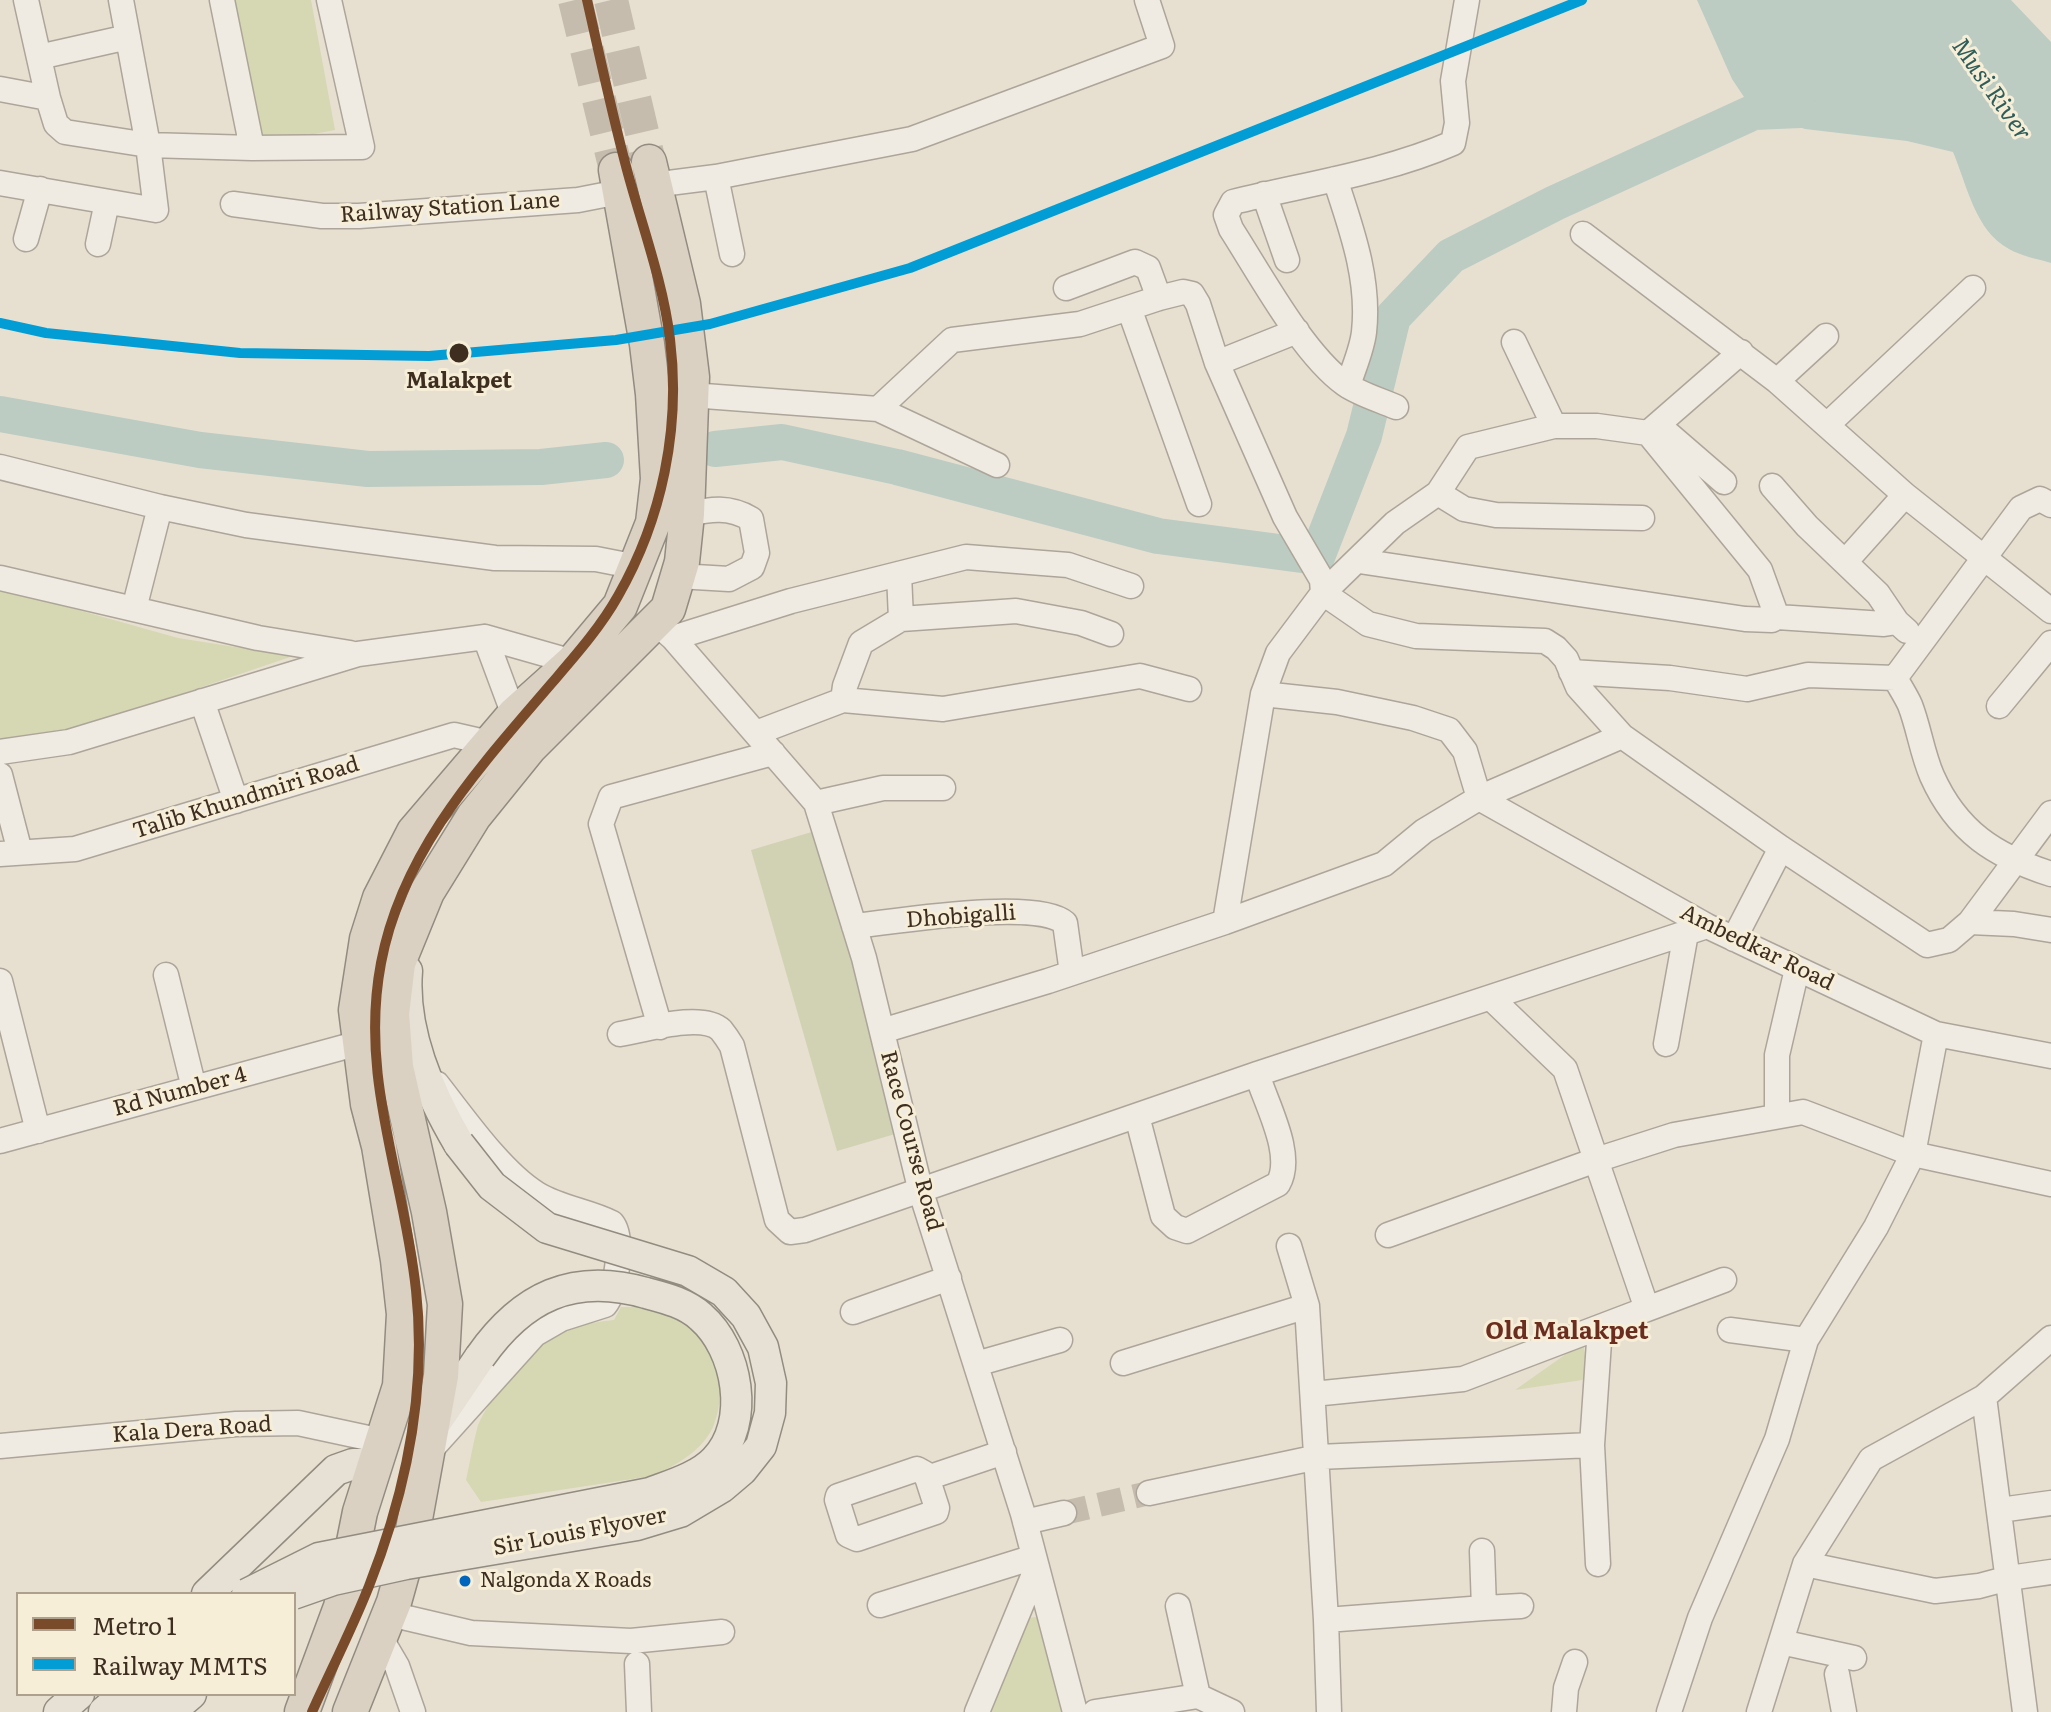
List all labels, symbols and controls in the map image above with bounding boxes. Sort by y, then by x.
water label: Musi River [1945,33,2037,147]
street label: Railway Station Lane [339,187,561,229]
marker: Malakpet [447,341,471,365]
place label: Malakpet [406,369,512,395]
street label: Talib Khundmiri Road [130,751,362,845]
street label: Ambedkar Road [1676,899,1838,997]
street label: Dhobigalli [905,900,1017,934]
street label: Race Course Road [874,1048,948,1234]
street label: Rd Number 4 [111,1062,249,1122]
district label: Old Malakpet [1485,1318,1649,1346]
street label: Kala Dera Road [111,1411,273,1449]
street label: Sir Louis Flyover [491,1502,669,1562]
place label: Nalgonda X Roads [480,1569,651,1593]
marker: Nalgonda X Roads [457,1573,473,1589]
legend [16,1592,296,1696]
text: Metro 1 [92,1607,177,1642]
text: Railway MMTS [92,1647,268,1682]

